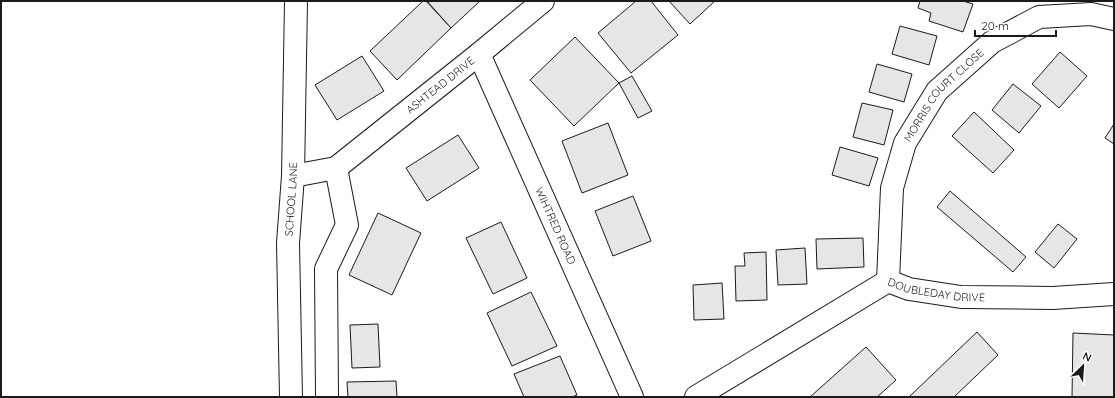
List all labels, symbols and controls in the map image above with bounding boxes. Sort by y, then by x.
scale bar [975,12,1056,38]
text: 20 m [981,18,1009,33]
street label: MORRIS COURT CLOSE [901,46,987,144]
street label: ASHTEAD DRIVE [403,53,477,117]
street label: SCHOOL LANE [282,162,300,237]
street label: WIHTRED ROAD [532,185,579,267]
street label: DOUBLEDAY DRIVE [886,275,985,304]
north arrow [1063,346,1103,386]
text: N [1081,349,1094,365]

